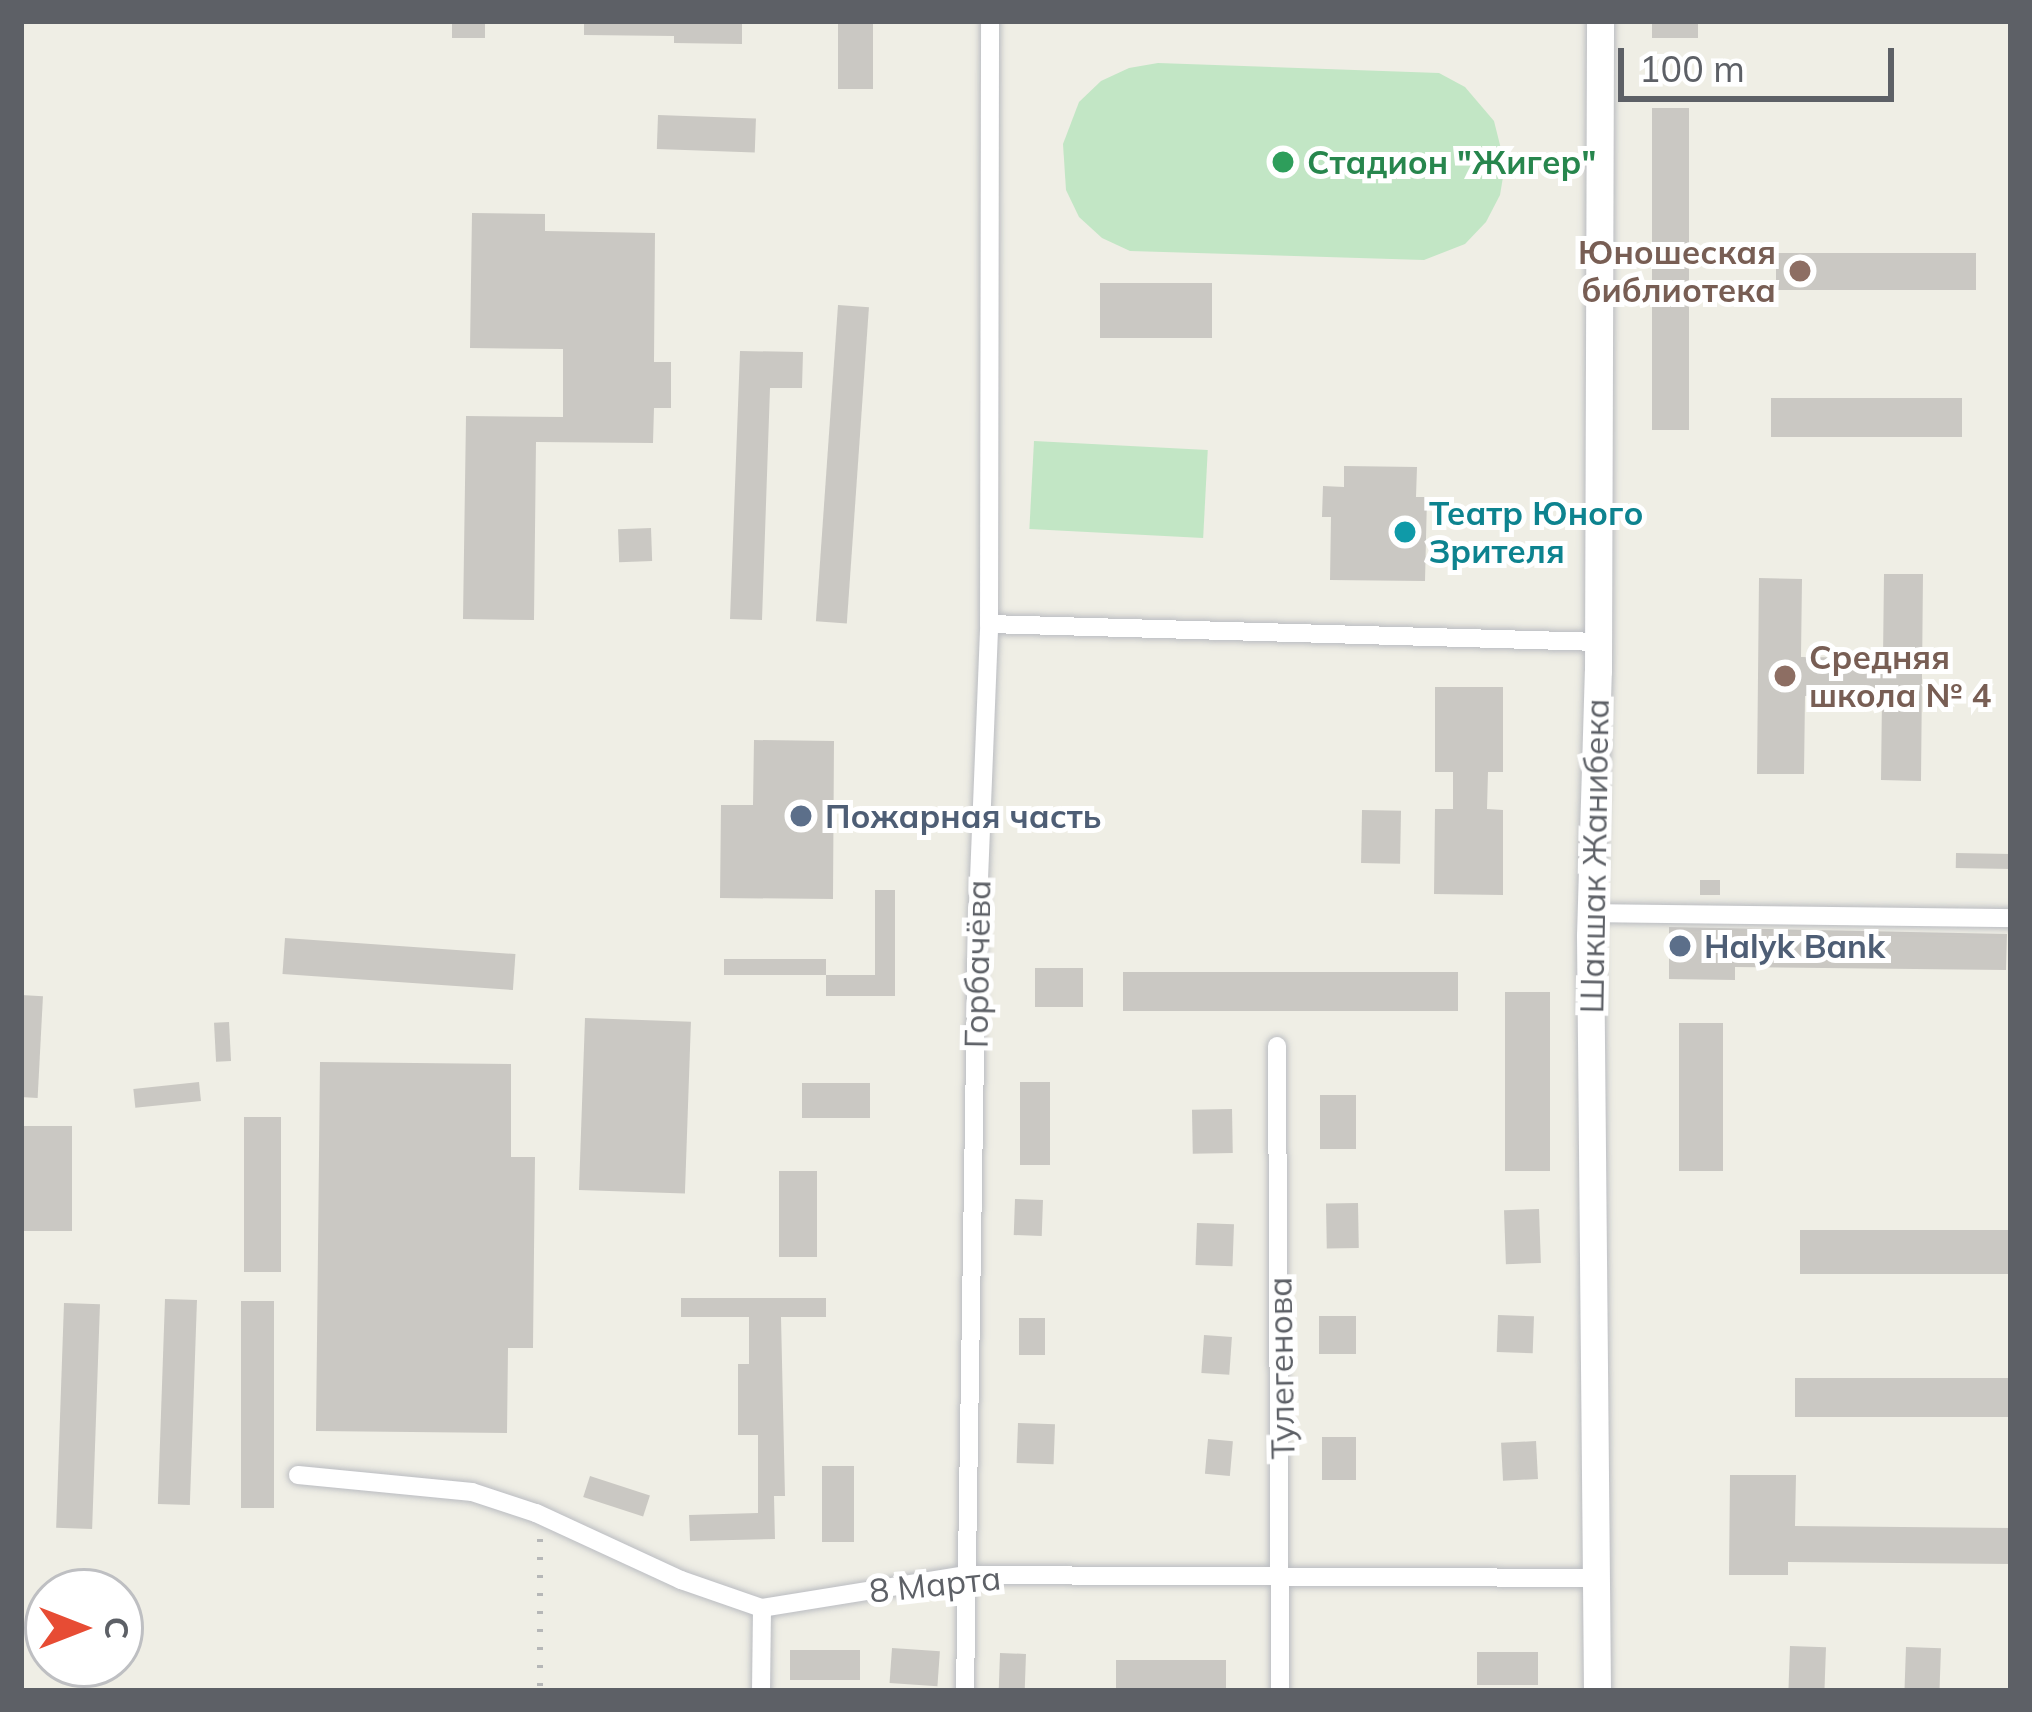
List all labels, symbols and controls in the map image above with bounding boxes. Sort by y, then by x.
scale bar [1624,24,1900,98]
text: 100 m [1639,46,1745,91]
place label: Стадион "Жигер" [1307,142,1596,182]
marker: Стадион "Жигер" [1270,149,1296,175]
place label: Юношеская библиотека [1578,232,1776,310]
marker: Юношеская библиотека [1787,258,1813,284]
place label: Театр Юного Зрителя [1429,493,1643,571]
marker: Театр Юного Зрителя [1392,519,1418,545]
place label: Средняя школа № 4 [1809,637,1991,715]
marker: Средняя школа № 4 [1772,663,1798,689]
street label: Шакшак Жанибека [1571,698,1617,1014]
place label: Пожарная часть [825,796,1101,836]
marker: Пожарная часть [788,803,814,829]
street label: Горбачёва [956,879,998,1049]
place label: Halyk Bank [1704,926,1885,966]
marker: Halyk Bank [1667,933,1693,959]
street label: Тулегенова [1260,1276,1302,1460]
street label: 8 Марта [867,1557,1003,1611]
north arrow [24,1568,144,1688]
text: С [97,1617,138,1639]

